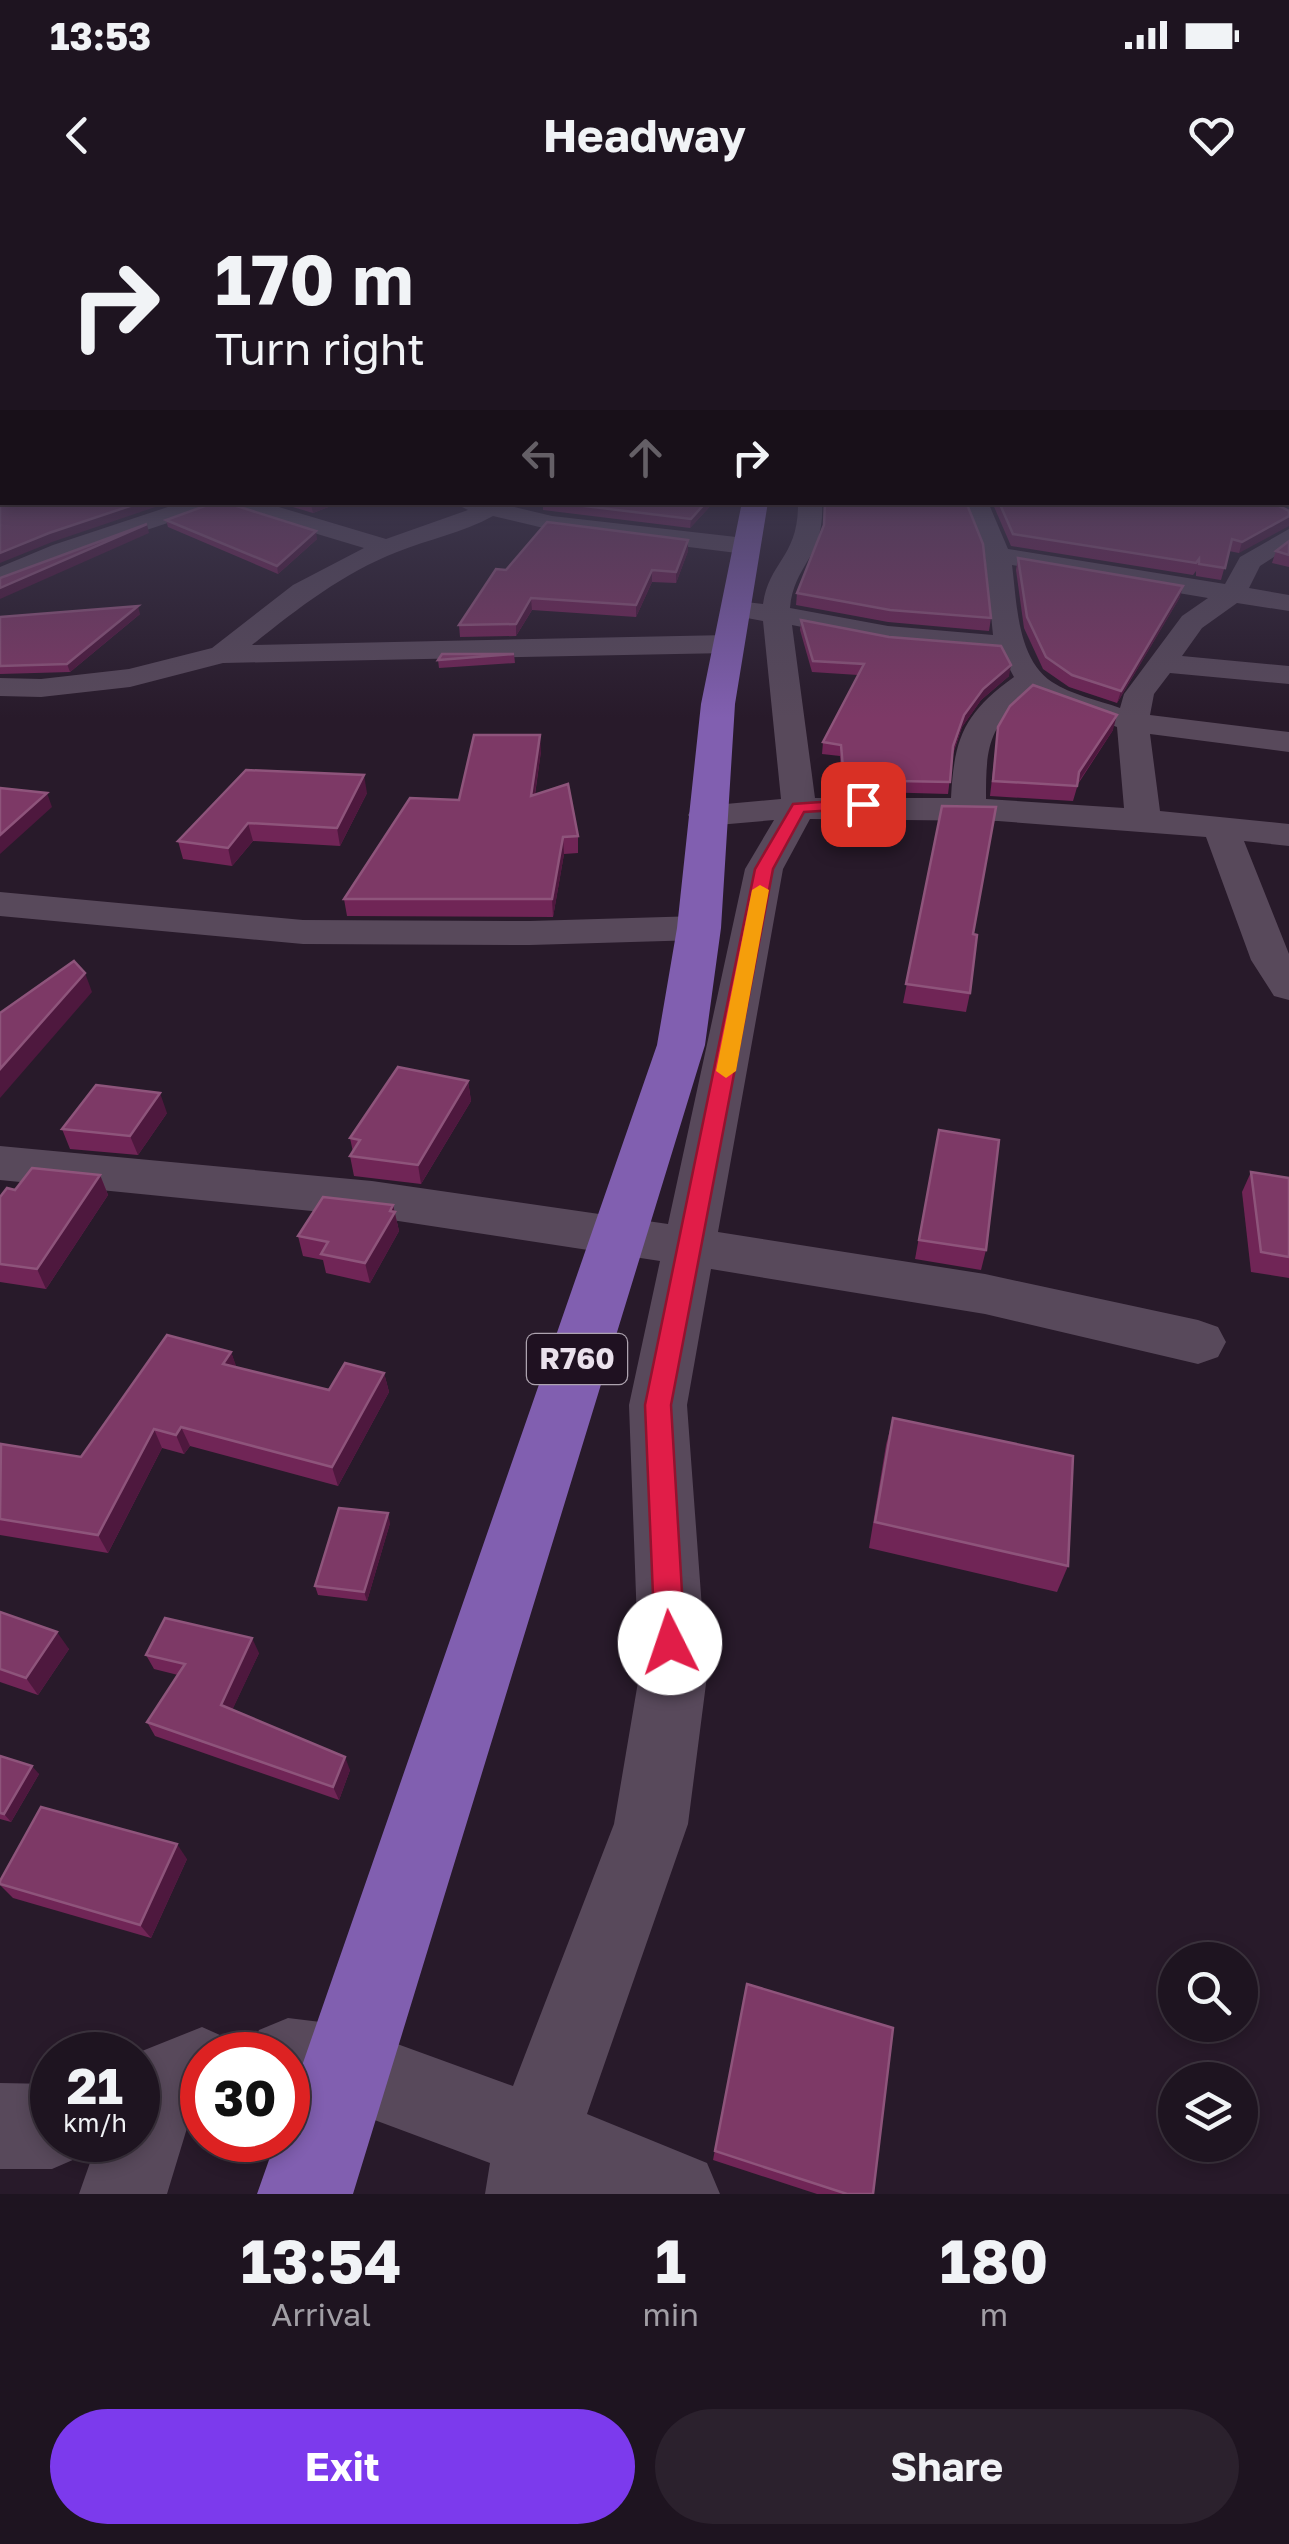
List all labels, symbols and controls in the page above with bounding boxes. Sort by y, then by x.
text: 13:53 [50,13,151,58]
icon: back [50,108,105,163]
text: Headway [543,108,746,162]
icon: heart [1184,108,1239,163]
text: 170 m [215,236,413,320]
icon: right [50,240,180,370]
text: Turn right [215,321,425,375]
icon: left [513,430,568,485]
icon: ahead [618,430,673,485]
icon: right [723,430,778,485]
pin [821,762,906,847]
icon: arrive [836,777,891,832]
road number: R760 [527,1334,627,1384]
position arrow [618,1591,722,1695]
map controls [1158,1942,1258,2162]
button: search [1158,1942,1258,2042]
speed limit sign: 30 [180,2032,310,2162]
text: 21 [67,2055,123,2115]
button: layers [1158,2062,1258,2162]
text: km/h [63,2107,127,2138]
text: 13:54 [241,2224,402,2296]
text: 1 [655,2224,686,2296]
text: 180 [940,2224,1048,2296]
text: Arrival [271,2295,371,2333]
text: min [642,2295,699,2333]
text: m [980,2295,1008,2333]
button: Exit [50,2409,635,2524]
button: Share [655,2409,1239,2524]

